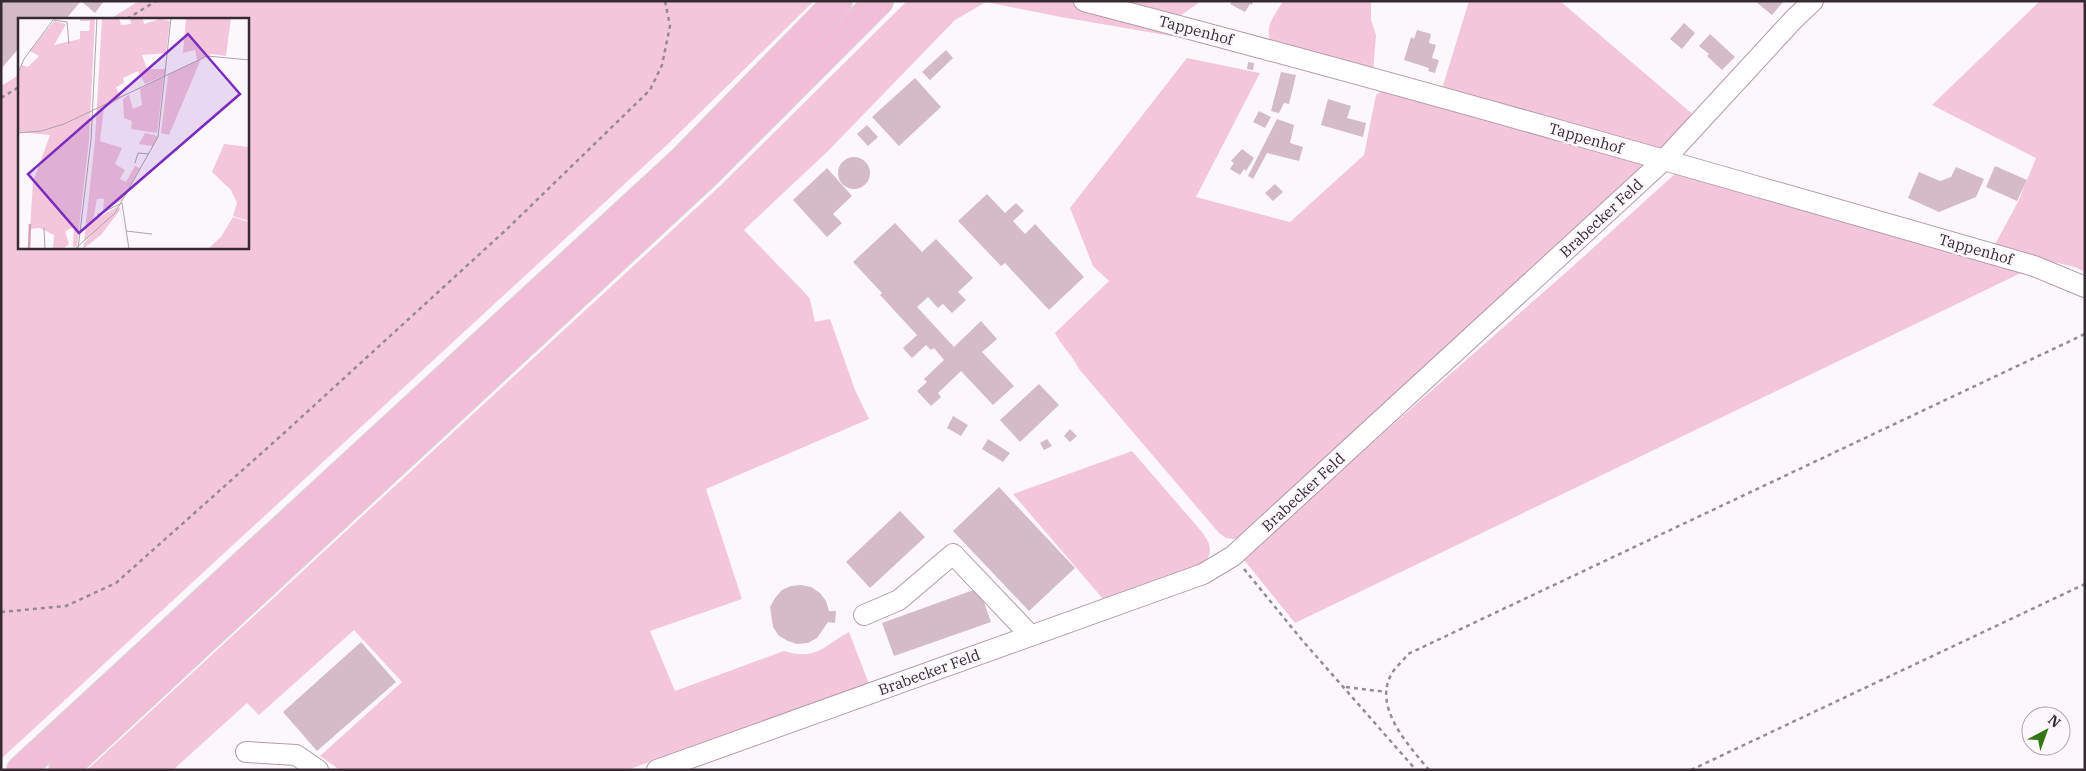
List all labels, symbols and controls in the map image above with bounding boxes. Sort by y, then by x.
street label: Tappenhof [1157,11,1236,49]
inset map [18,18,249,249]
street label: Tappenhof [1547,118,1626,158]
street label: Brabecker Feld [1555,175,1647,261]
street label: Tappenhof [1937,229,2016,269]
street label: Brabecker Feld [1257,449,1349,535]
street label: Brabecker Feld [876,645,982,699]
north arrow [2021,706,2071,756]
text: N [2044,711,2065,732]

